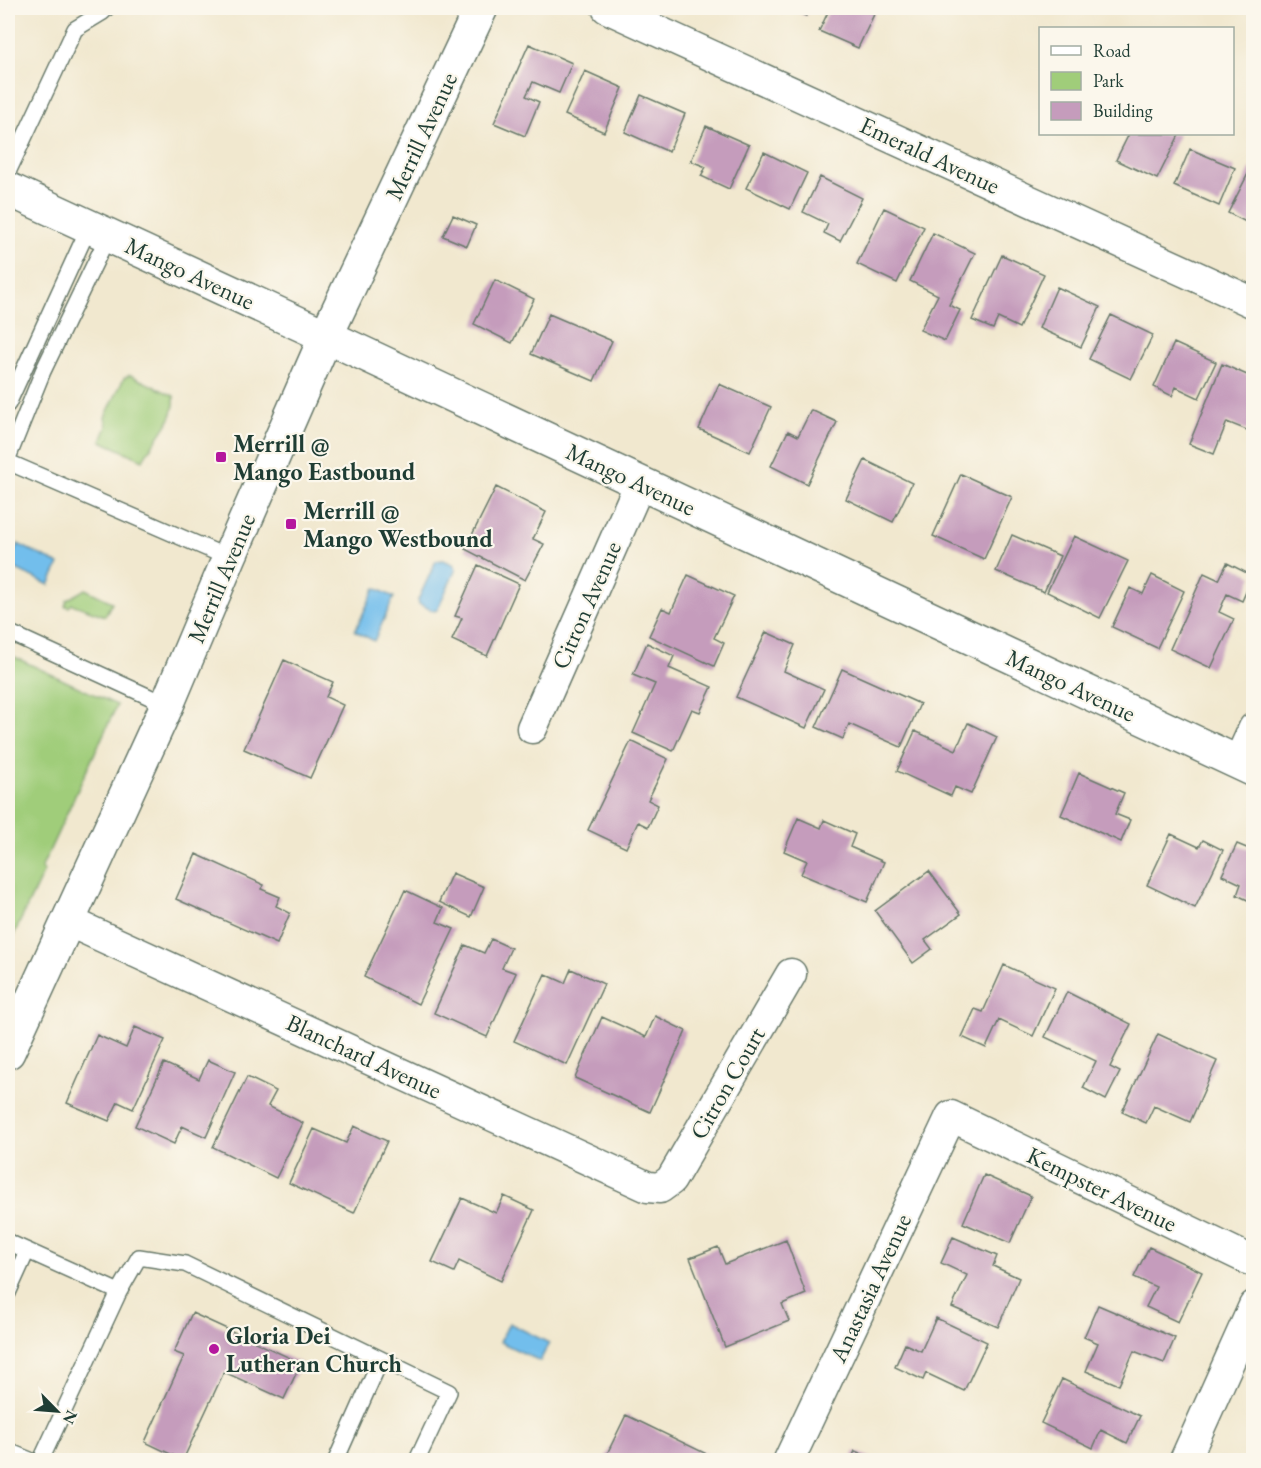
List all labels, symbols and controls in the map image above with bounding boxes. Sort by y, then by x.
legend [1039,27,1234,135]
text: Road [1093,39,1132,62]
street label: Merrill Avenue [378,67,464,205]
text: Park [1093,69,1124,92]
text: Building [1093,99,1153,122]
street label: Emerald Avenue [855,109,1005,201]
street label: Mango Avenue [120,229,260,317]
place label: Merrill @ Mango Eastbound [233,428,416,488]
street label: Mango Avenue [561,435,701,523]
marker: Merrill @ Mango Eastbound [214,450,228,464]
place label: Merrill @ Mango Westbound [303,495,493,555]
street label: Merrill Avenue [180,509,262,647]
marker: Merrill @ Mango Westbound [284,517,298,531]
street label: Citron Avenue [544,536,628,674]
street label: Mango Avenue [1001,641,1141,729]
street label: Blanchard Avenue [281,1007,447,1105]
street label: Citron Court [682,1021,772,1145]
street label: Kempster Avenue [1022,1139,1182,1239]
street label: Anastasia Avenue [822,1209,918,1368]
place label: Gloria Dei Lutheran Church [226,1320,402,1379]
marker: Gloria Dei Lutheran Church [207,1342,221,1356]
north arrow [27,1381,87,1441]
text: N [58,1407,82,1427]

